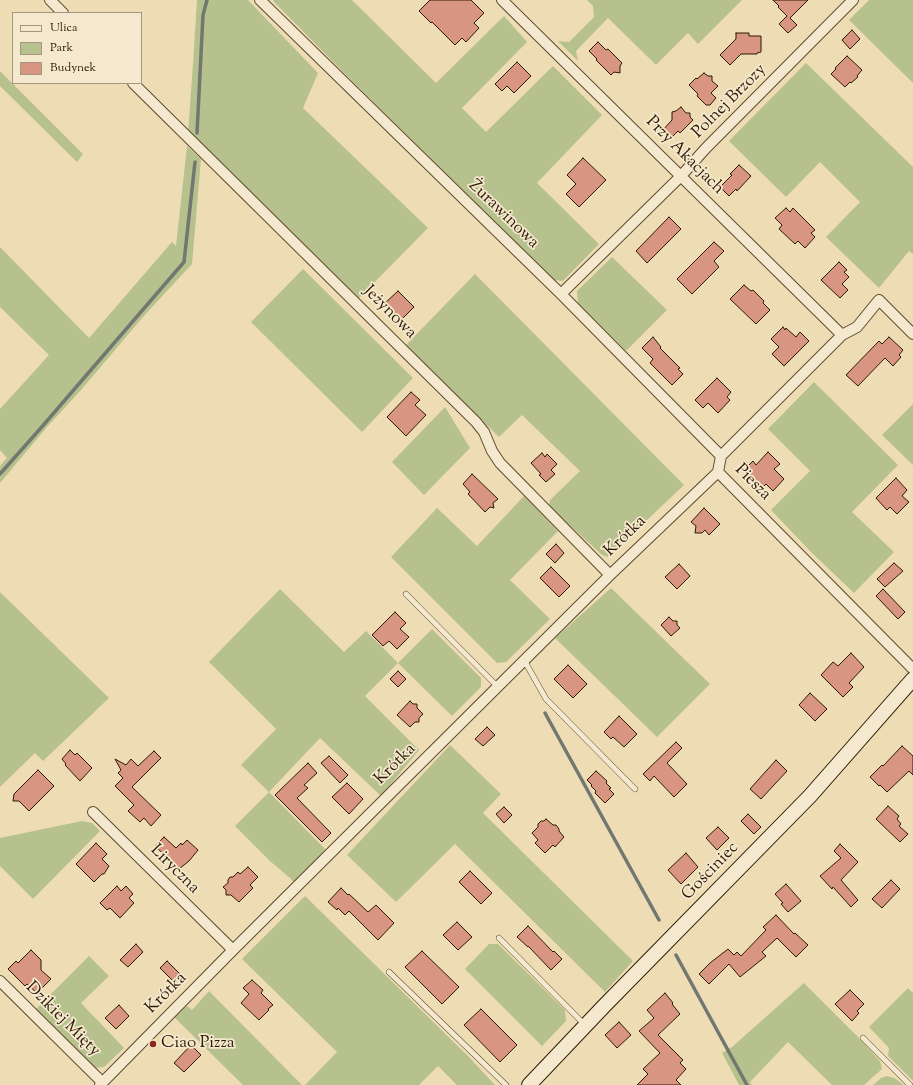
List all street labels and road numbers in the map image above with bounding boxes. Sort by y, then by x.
street label: Polnej Brzozy [689,61,771,143]
street label: Przy Akacjach [641,113,727,199]
street label: Żurawinowa [464,176,542,254]
street label: Jeżynowa [358,282,420,344]
street label: Piesza [730,461,774,505]
street label: Krótka [601,512,651,562]
street label: Krótka [371,740,421,790]
street label: Gościniec [678,839,744,905]
street label: Liryczna [145,841,203,899]
street label: Krótka [142,969,192,1019]
street label: Dzikiej Mięty [20,978,104,1062]

